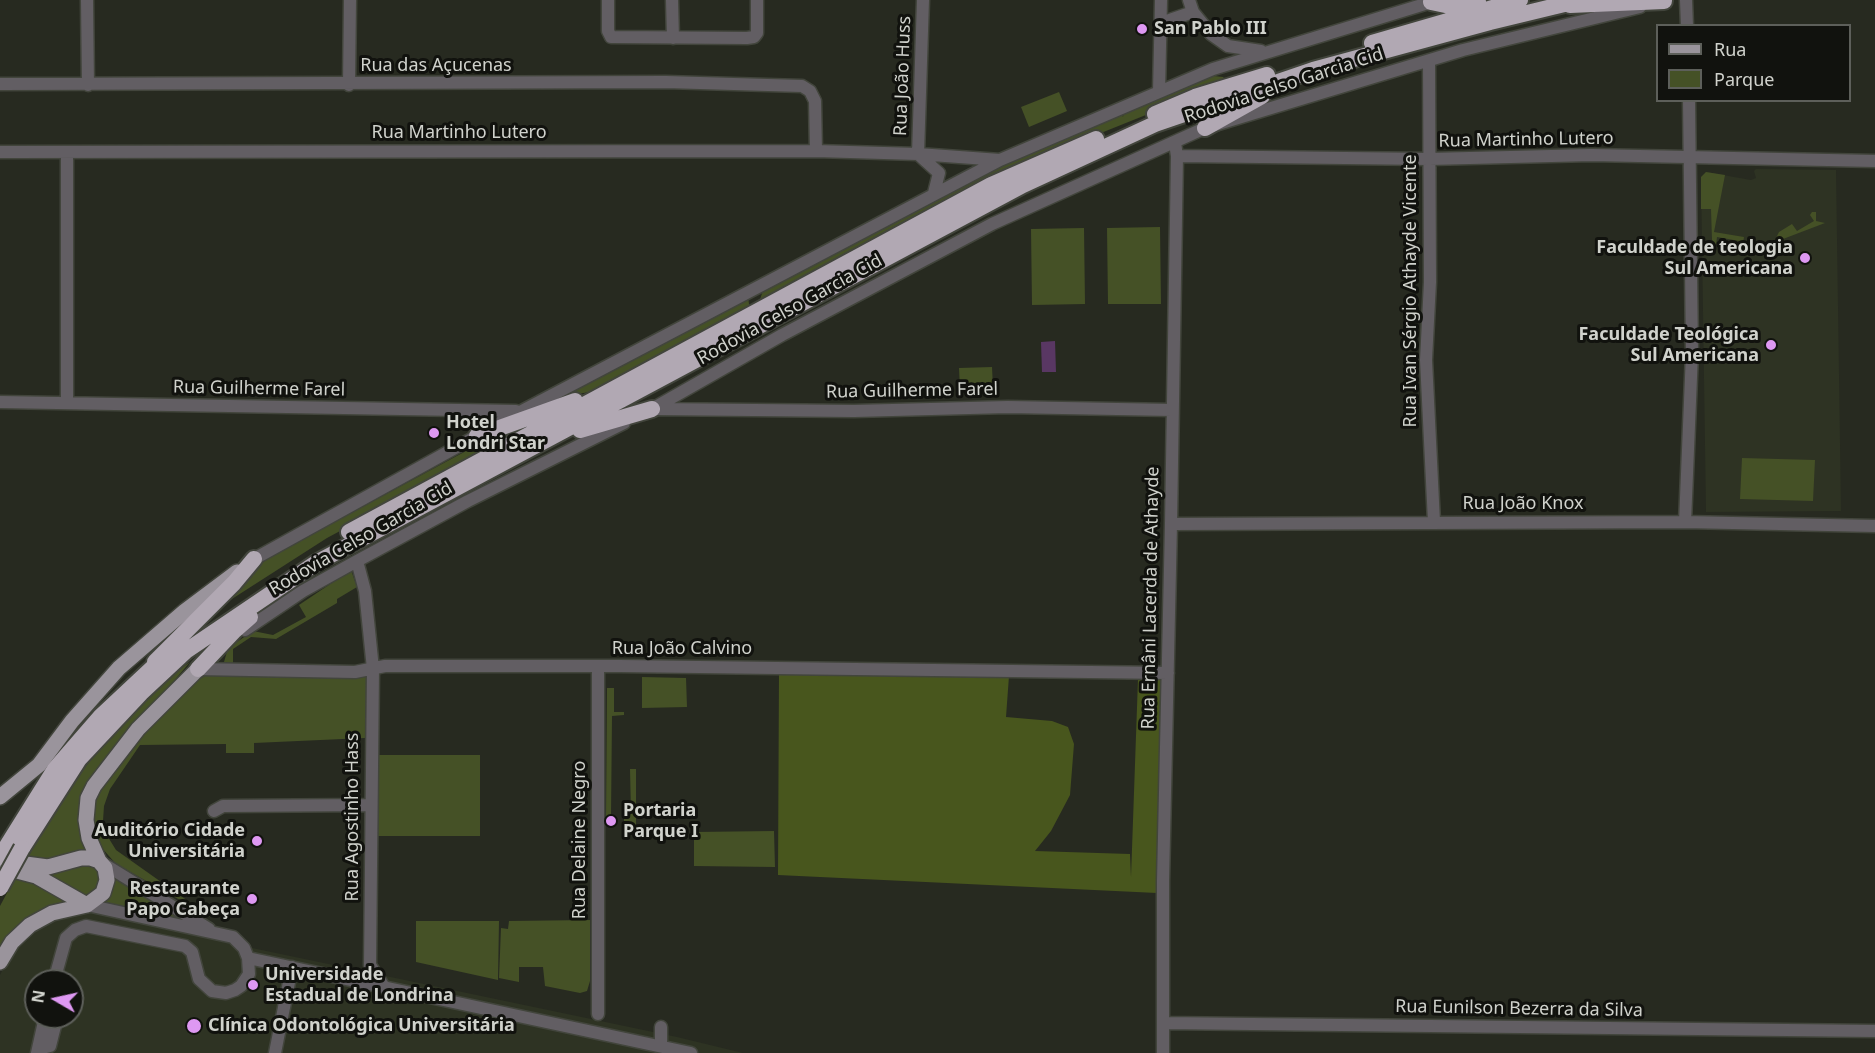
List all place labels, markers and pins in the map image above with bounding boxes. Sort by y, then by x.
place label: San Pablo III [1154,18,1267,40]
marker: San Pablo III [1135,22,1149,36]
place label: Faculdade de teologia Sul Americana [1596,237,1793,280]
marker: Faculdade de teologia Sul Americana [1798,251,1812,265]
place label: Faculdade Teológica Sul Americana [1578,324,1759,366]
marker: Faculdade Teológica Sul Americana [1764,338,1778,352]
place label: Hotel Londri Star [446,412,545,454]
marker: Hotel Londri Star [427,426,441,440]
place label: Portaria Parque I [623,800,698,842]
marker: Portaria Parque I [604,814,618,828]
place label: Auditório Cidade Universitária [94,820,245,862]
marker: Auditório Cidade Universitária [250,834,264,848]
place label: Restaurante Papo Cabeça [126,878,240,920]
marker: Restaurante Papo Cabeça [245,892,259,906]
place label: Universidade Estadual de Londrina [265,964,454,1006]
marker: Universidade Estadual de Londrina [246,978,260,992]
place label: Clínica Odontológica Universitária [208,1015,515,1037]
marker: Clínica Odontológica Universitária [185,1017,203,1035]

